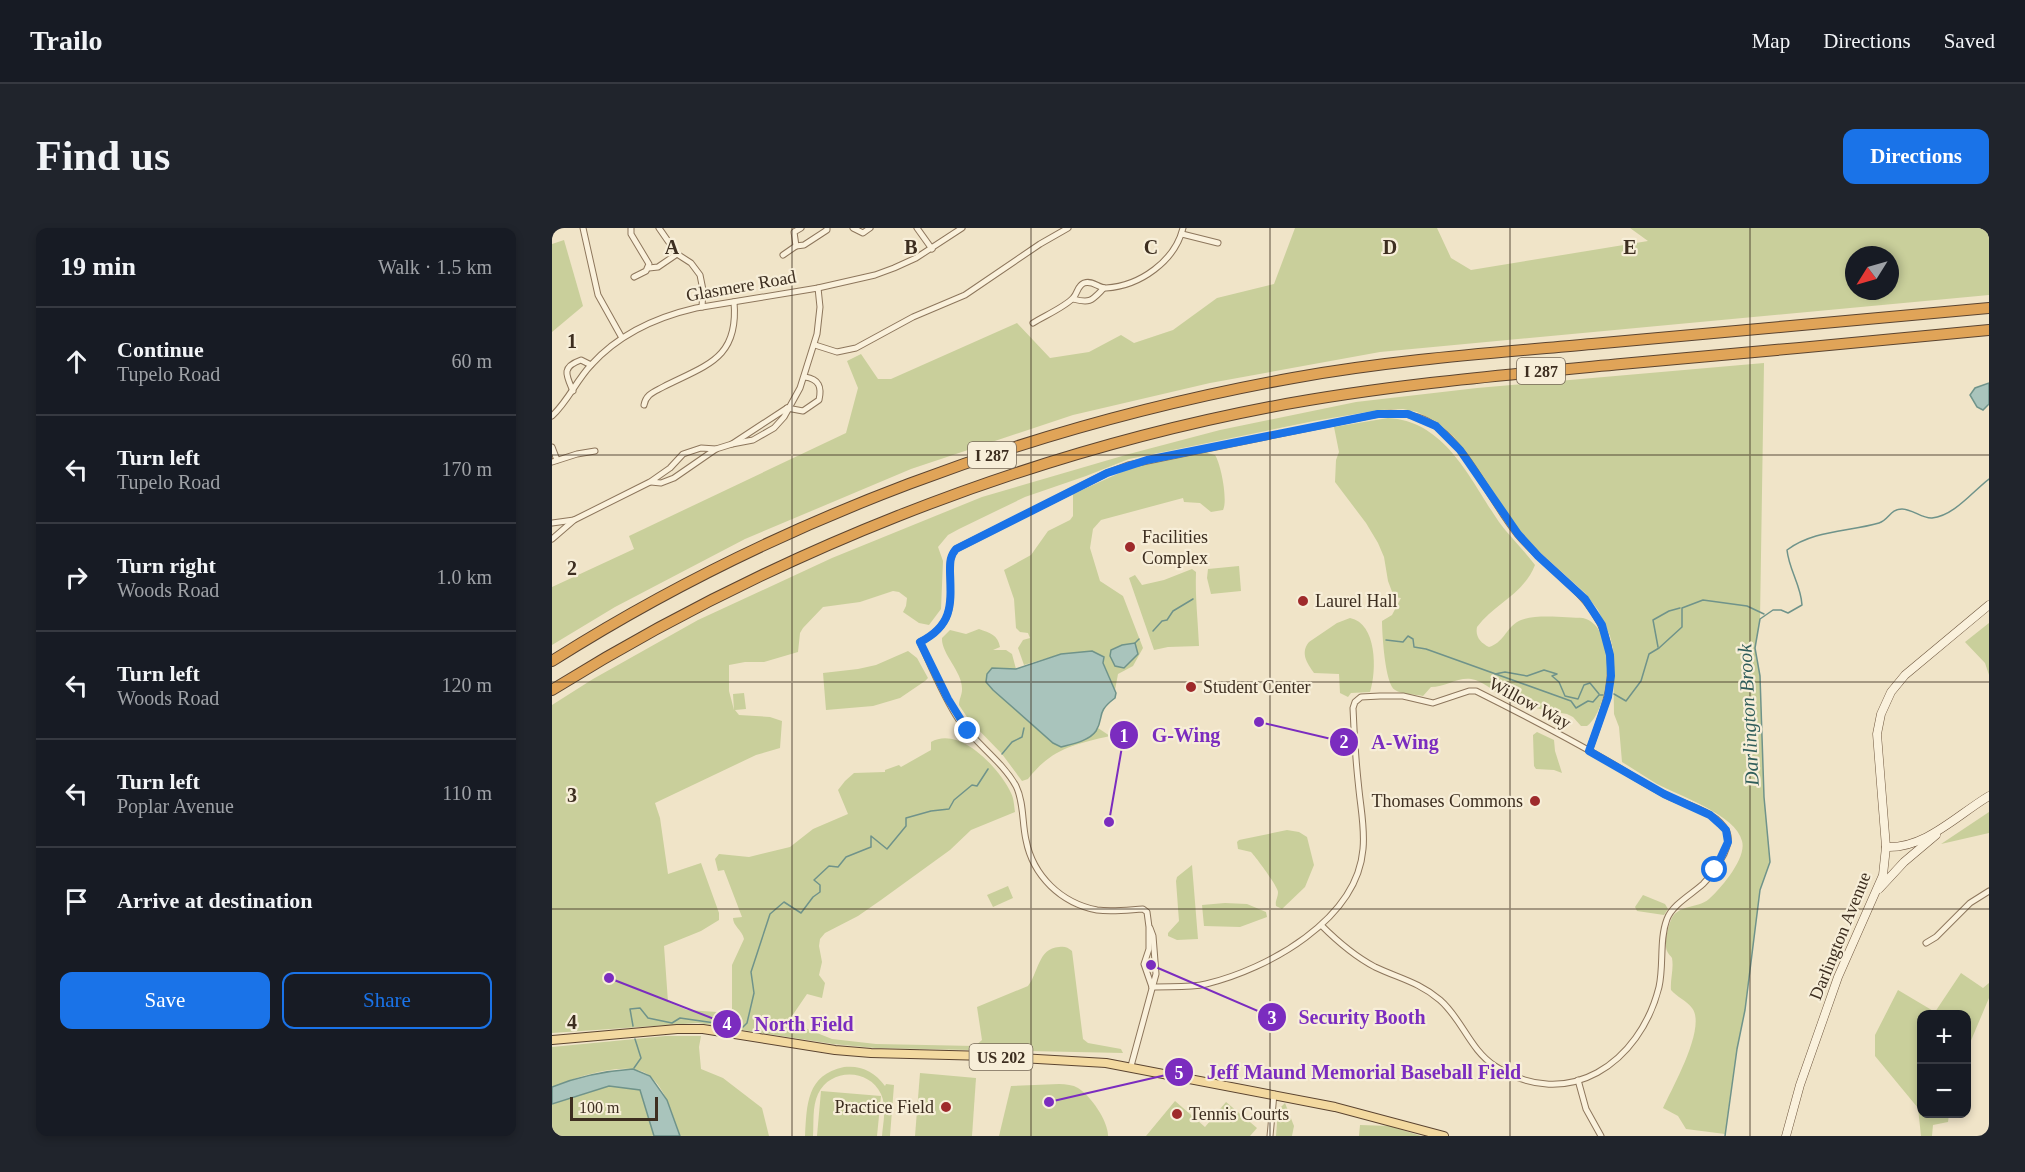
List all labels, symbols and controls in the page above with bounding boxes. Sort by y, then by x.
text: Trailo [30,25,103,56]
text: Map [1752,29,1790,53]
text: Directions [1823,29,1911,53]
text: Saved [1944,29,1995,53]
button: Directions [1843,129,1989,184]
text: Find us [36,133,170,179]
text: A [665,236,680,258]
text: B [904,236,918,258]
text: C [1144,236,1158,258]
text: D [1383,236,1397,258]
text: E [1623,236,1637,258]
north arrow [1845,246,1899,300]
text: 19 min [60,252,136,281]
text: Walk · 1.5 km [378,256,492,278]
street label: Glasmere Road [684,266,798,306]
text: 1 [567,330,577,352]
text: Continue [117,337,204,362]
icon: ahead [60,345,93,378]
text: 60 m [451,350,492,372]
road number: I 287 [1517,358,1565,384]
text: Tupelo Road [117,363,220,385]
road number: I 287 [968,442,1016,468]
text: Turn left [117,445,200,470]
icon: left [60,453,93,486]
text: 170 m [441,458,492,480]
text: Tupelo Road [117,471,220,493]
place label: Facilities Complex [1142,527,1208,568]
marker: Facilities Complex [1123,540,1137,554]
text: Turn right [117,553,216,578]
text: 2 [567,557,577,579]
icon: right [60,561,93,594]
text: 1.0 km [436,566,492,588]
text: Woods Road [117,579,219,601]
place label: Laurel Hall [1315,591,1397,611]
marker: Laurel Hall [1296,594,1310,608]
water label: Darlington Brook [1733,642,1764,787]
text: Turn left [117,661,200,686]
icon: left [60,669,93,702]
street label: Willow Way [1486,673,1574,733]
text: 120 m [441,674,492,696]
place label: Student Center [1203,677,1310,697]
marker: Student Center [1184,680,1198,694]
text: Woods Road [117,687,219,709]
callout: G-Wing [1109,716,1232,754]
route end [954,717,980,743]
callout: A-Wing [1329,723,1451,761]
text: G-Wing [1152,724,1220,747]
text: 1 [1120,726,1129,746]
text: A-Wing [1371,731,1439,754]
text: 2 [1340,732,1349,752]
text: Turn left [117,769,200,794]
icon: left [60,777,93,810]
text: 110 m [442,782,492,804]
text: 3 [567,784,577,806]
place label: Thomases Commons [1372,791,1523,811]
marker: Thomases Commons [1528,794,1542,808]
text: Poplar Avenue [117,795,234,817]
route start [1701,856,1727,882]
street label: Darlington Avenue [1805,869,1875,1003]
icon: arrive [60,885,93,918]
text: Arrive at destination [117,888,313,913]
button: Save [60,972,270,1029]
button: Share [282,972,492,1029]
callout: Security Booth [1257,998,1438,1036]
callout: North Field [712,1005,866,1043]
text: Security Booth [1298,1006,1426,1029]
text: 3 [1268,1008,1277,1028]
map controls [1917,1010,1971,1118]
button: + [1917,1010,1971,1064]
text: 4 [567,1011,577,1033]
text: North Field [754,1013,854,1035]
text: 4 [723,1014,732,1034]
road number: US 202 [970,1044,1032,1070]
callout: Jeff Maund Memorial Baseball Field [1164,1053,1533,1091]
text: Jeff Maund Memorial Baseball Field [1207,1061,1521,1083]
text: 5 [1175,1063,1184,1083]
button: − [1917,1064,1971,1118]
scale bar [570,1094,658,1122]
place label: Practice Field [835,1097,934,1117]
text: 100 m [579,1099,619,1116]
marker: Practice Field [939,1100,953,1114]
place label: Tennis Courts [1189,1104,1289,1124]
marker: Tennis Courts [1170,1107,1184,1121]

